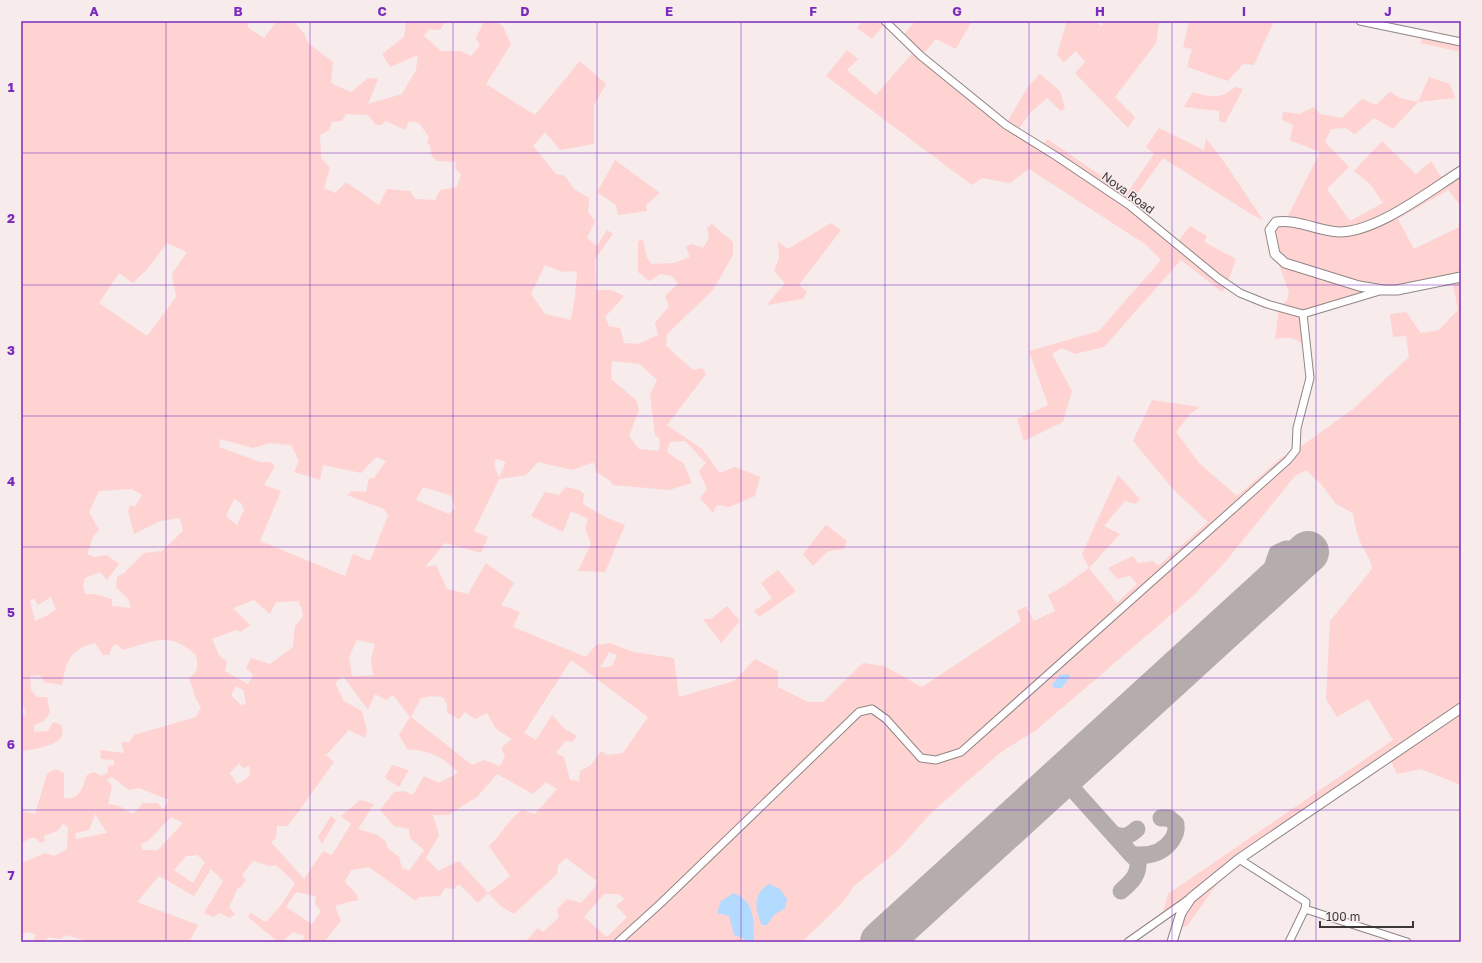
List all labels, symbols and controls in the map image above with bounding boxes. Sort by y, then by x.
text: A [89,3,99,19]
text: B [233,3,243,19]
text: C [377,3,387,19]
text: D [520,3,530,19]
text: E [665,3,673,19]
text: F [809,3,817,19]
text: G [952,3,962,19]
text: H [1095,3,1105,19]
text: I [1242,3,1246,19]
text: J [1384,3,1392,19]
text: 1 [8,79,15,95]
street label: Nova Road [1099,168,1158,217]
text: 2 [7,210,15,226]
text: 3 [7,342,15,358]
text: 4 [7,473,15,489]
text: 5 [7,604,15,620]
text: 6 [7,736,15,752]
text: 7 [7,867,15,883]
scale bar [1320,903,1413,929]
text: 100 m [1326,909,1360,924]

